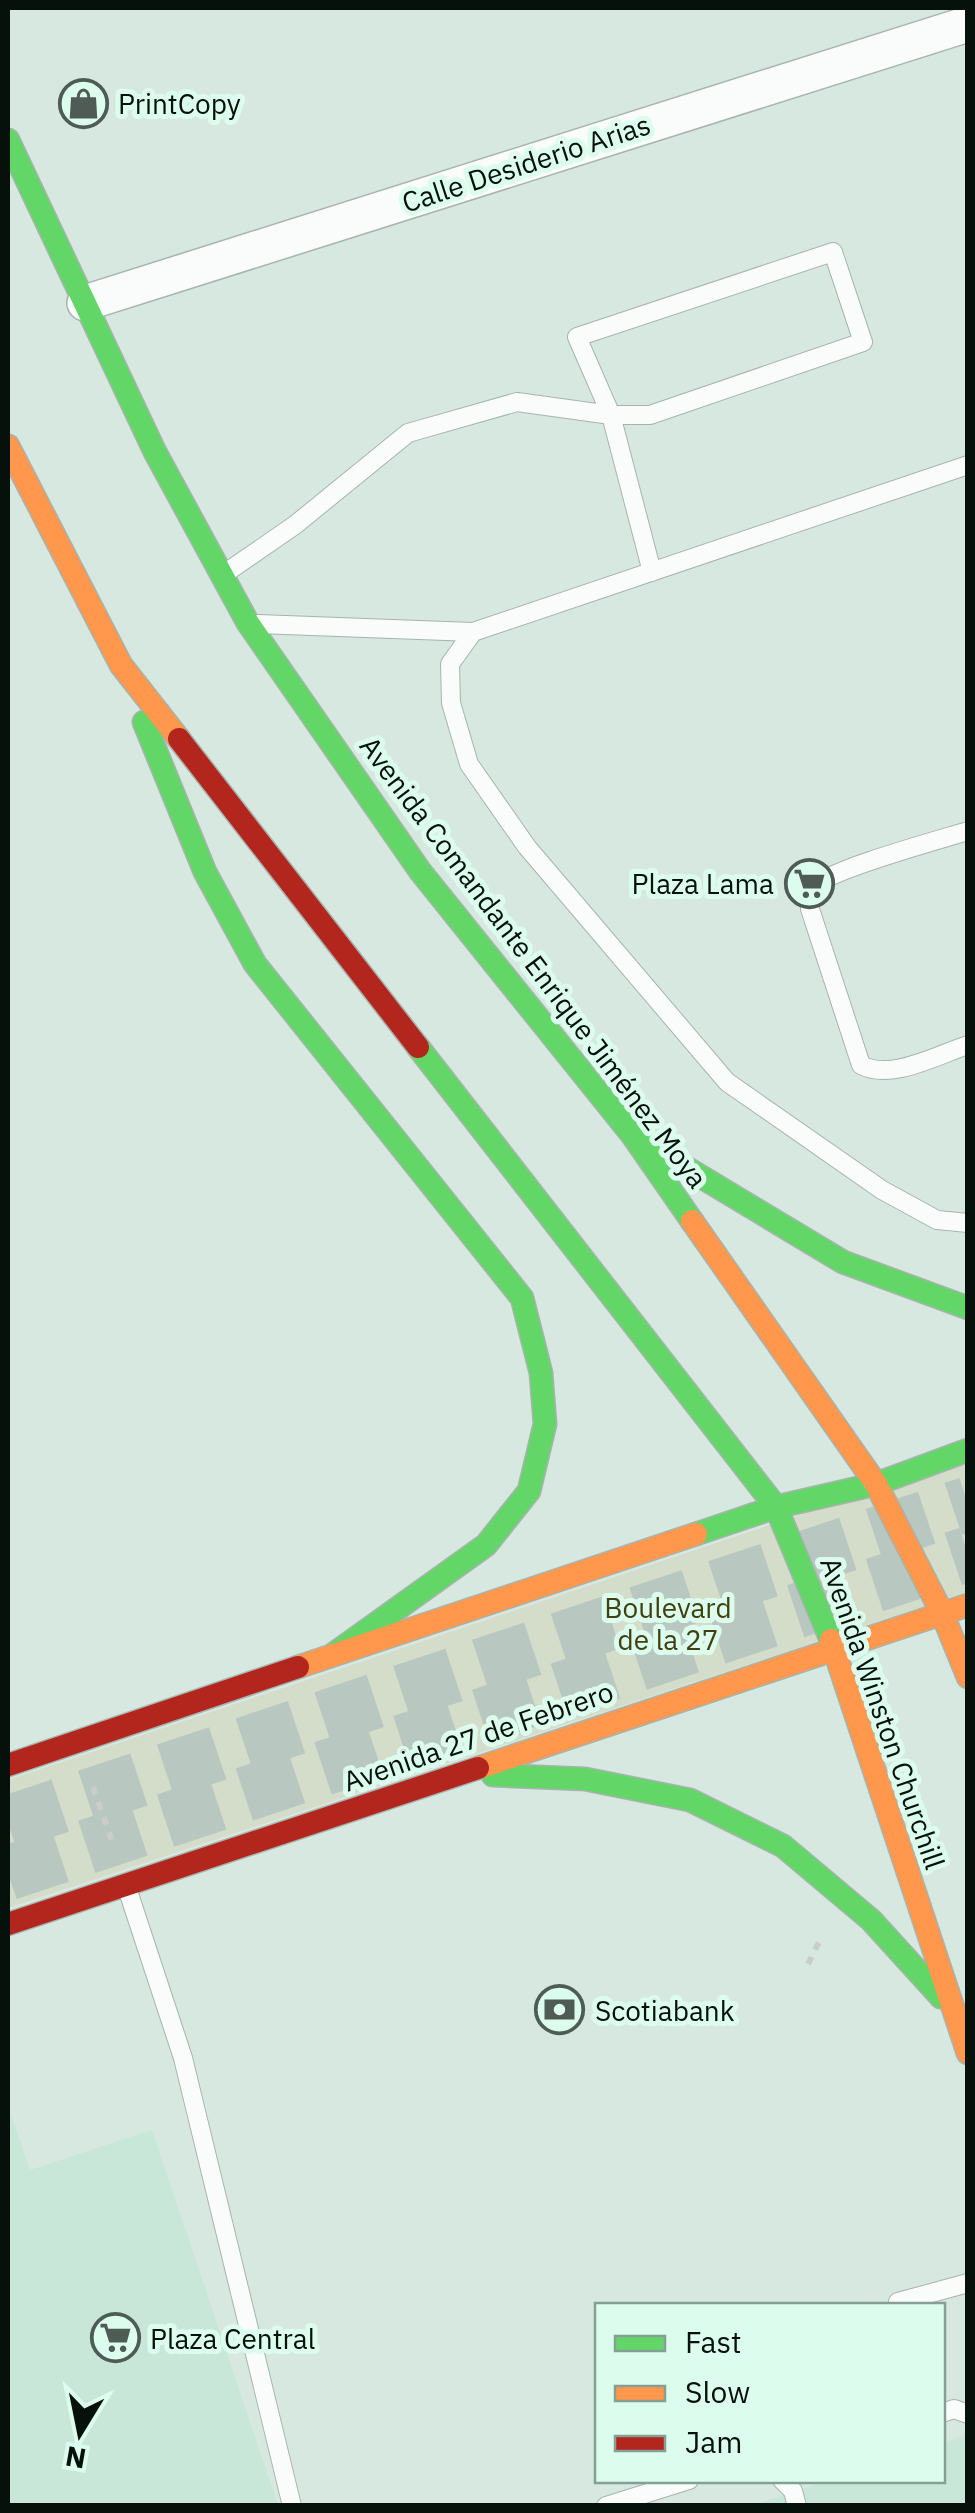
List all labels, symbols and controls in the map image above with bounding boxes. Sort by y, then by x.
shop icon: PrintCopy [57,77,109,129]
place label: PrintCopy [118,85,241,122]
street label: Calle Desiderio Arias [397,105,655,221]
street label: Avenida Comandante Enrique Jiménez Moya [352,729,716,1195]
supermarket icon: Plaza Lama [783,857,835,909]
place label: Plaza Lama [632,865,774,902]
street label: Avenida Winston Churchill [812,1552,954,1874]
park label: Boulevard de la 27 [604,1589,732,1658]
street label: Avenida 27 de Febrero [338,1672,618,1800]
bank icon: Scotiabank [534,1984,586,2036]
place label: Scotiabank [595,1992,735,2029]
legend [595,2303,945,2483]
supermarket icon: Plaza Central [89,2312,141,2364]
place label: Plaza Central [150,2320,315,2357]
text: Fast [685,2322,742,2361]
text: Slow [685,2372,750,2411]
north arrow [30,2383,130,2483]
text: Jam [685,2422,743,2461]
text: N [62,2438,89,2478]

